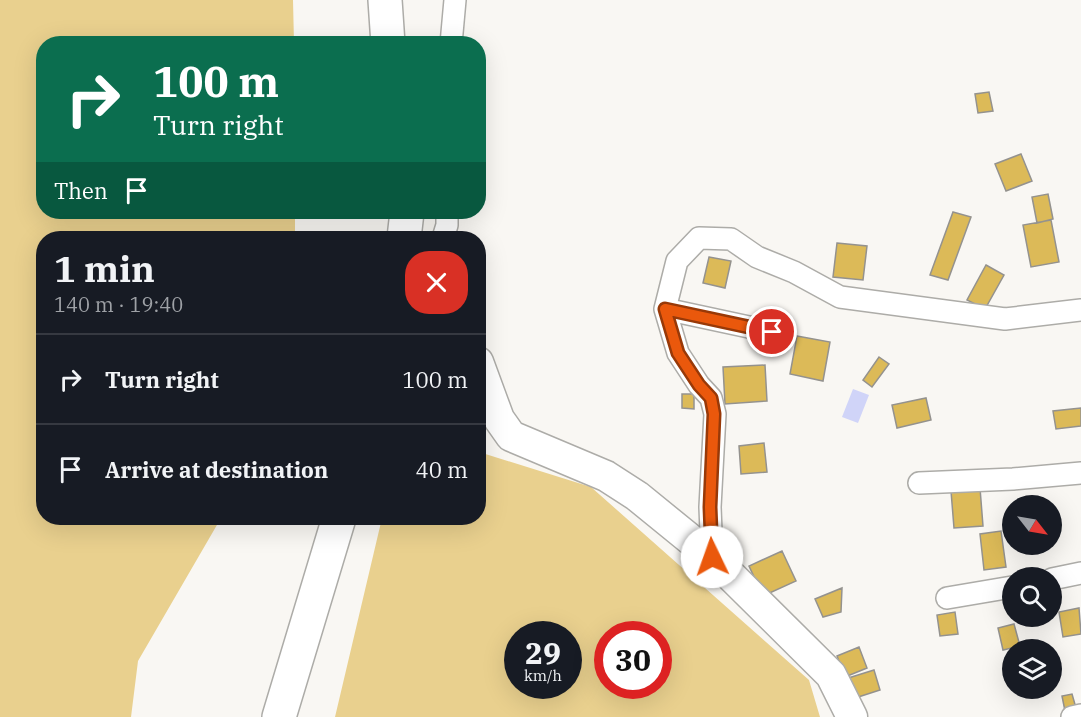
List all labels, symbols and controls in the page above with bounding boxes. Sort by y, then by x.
text: 100 m [153,54,279,109]
icon: right [54,60,132,138]
text: Turn right [153,107,284,142]
icon: arrive [120,174,153,207]
text: Then [54,176,108,205]
text: 1 min [54,245,155,292]
button: close [405,251,468,314]
text: 140 m · 19:40 [54,291,183,318]
pin [746,306,797,357]
icon: arrive [755,315,788,348]
icon: right [54,363,87,396]
text: Turn right [105,365,219,394]
text: 100 m [402,365,468,394]
icon: arrive [54,453,87,486]
text: Arrive at destination [105,455,328,484]
text: 40 m [416,455,468,484]
north arrow [1002,495,1062,555]
map controls [1002,495,1062,699]
position arrow [680,525,744,589]
button: search [1002,567,1062,627]
speed limit sign: 30 [594,621,672,699]
text: 29 [525,633,561,672]
button: layers [1002,639,1062,699]
text: km/h [524,666,562,685]

